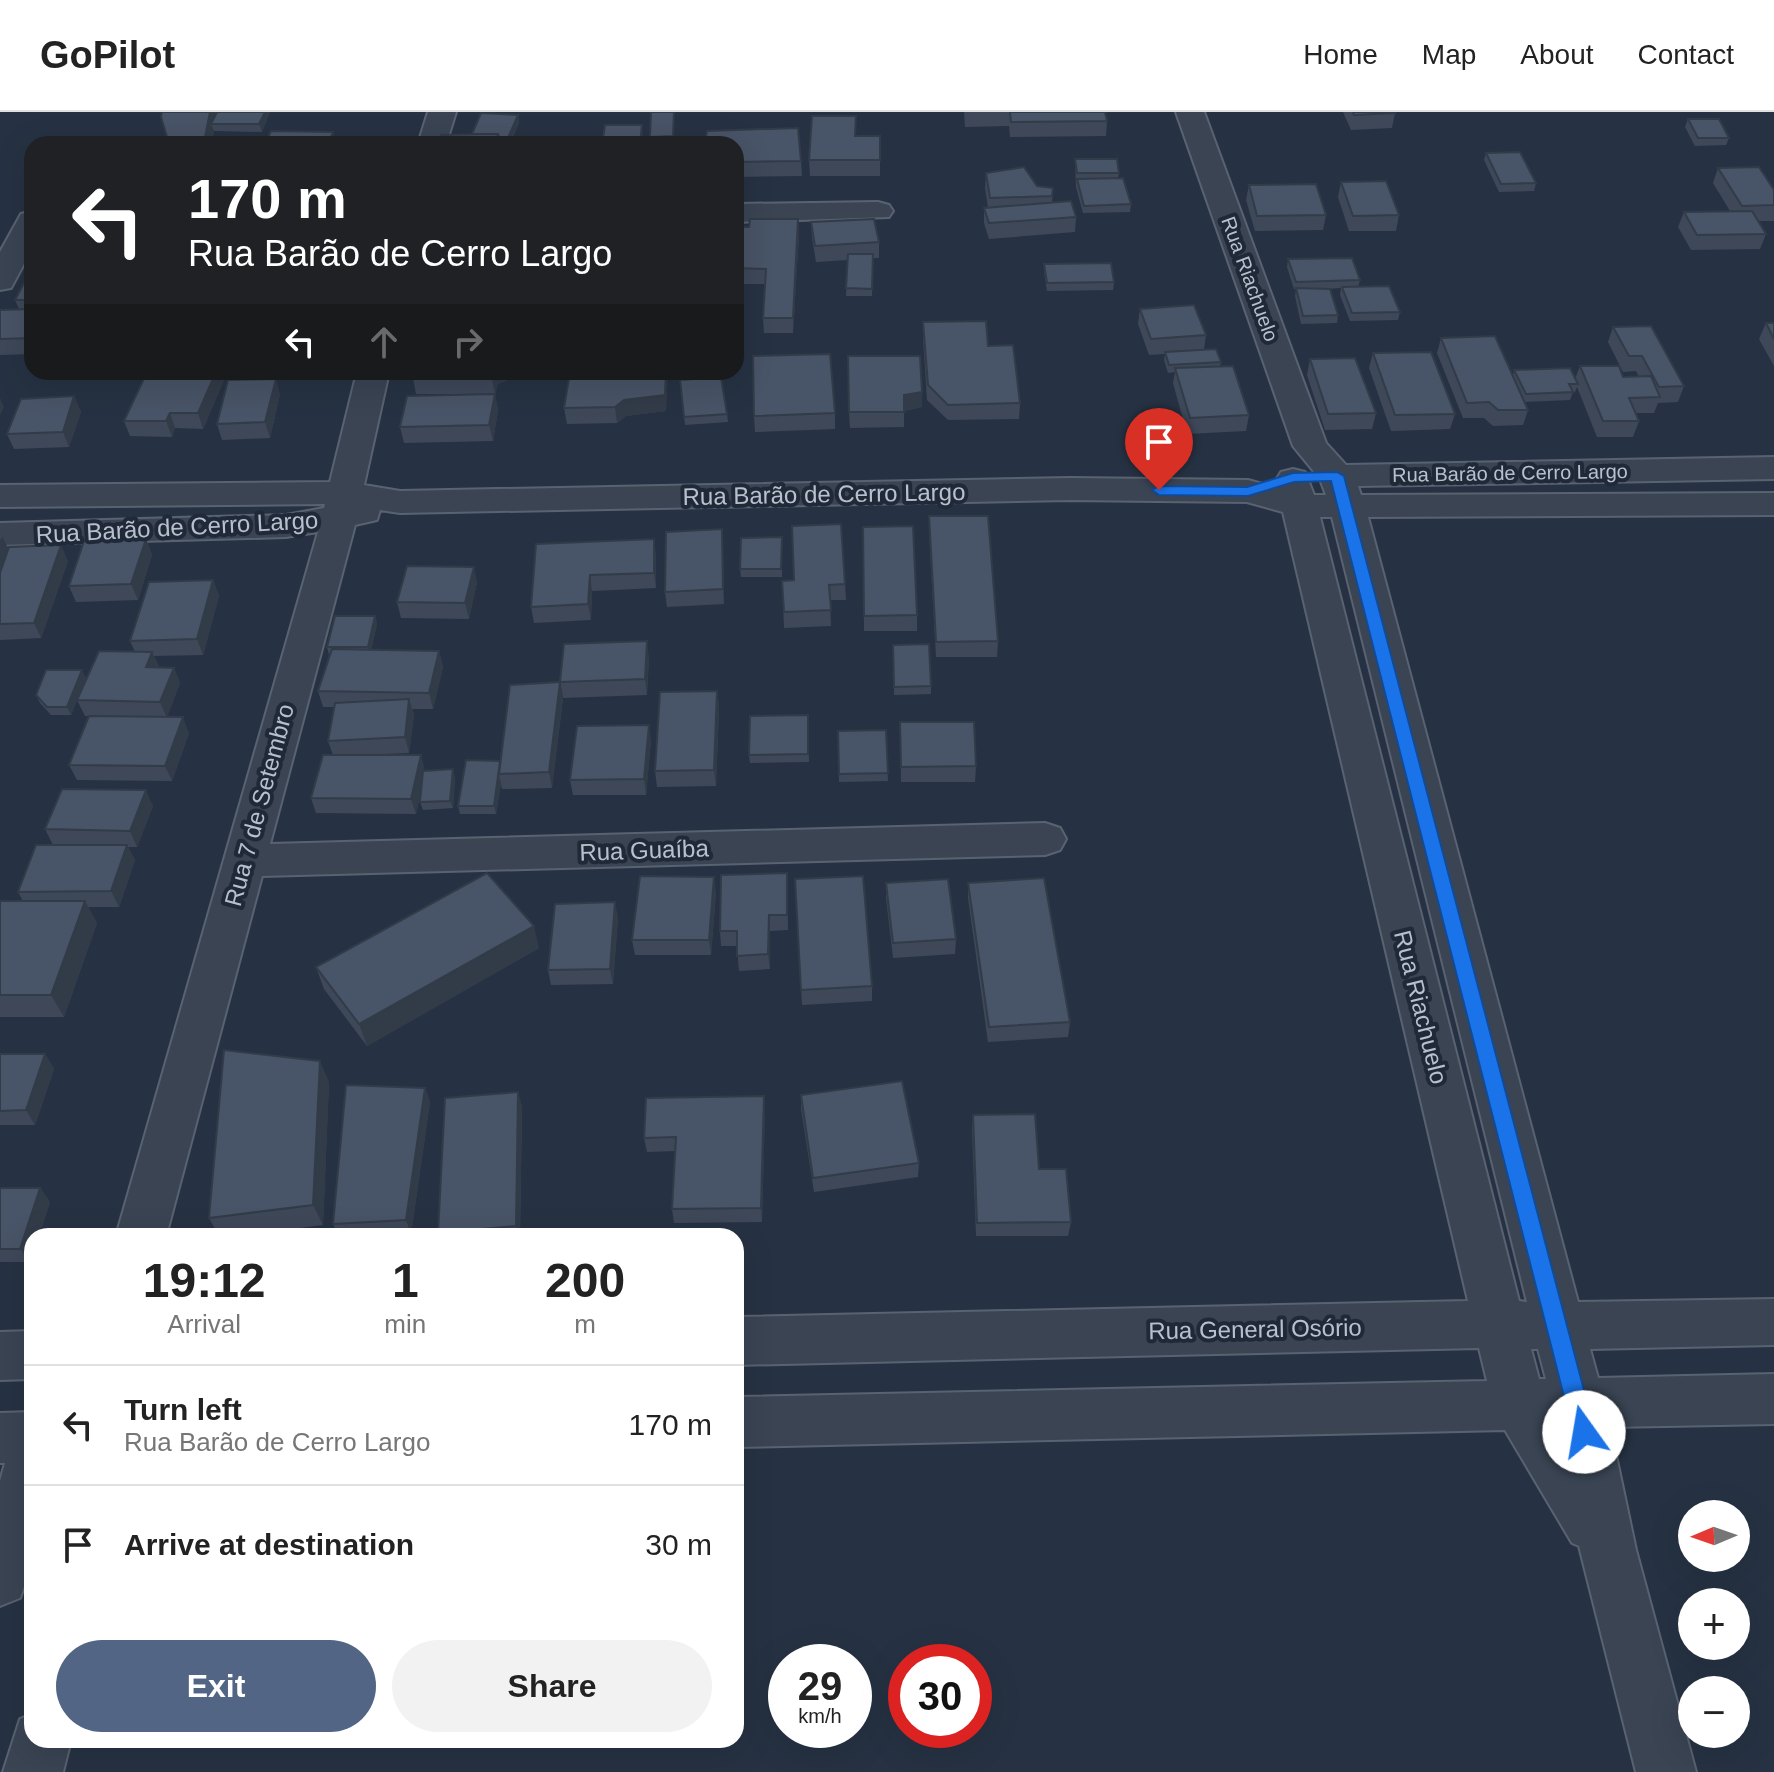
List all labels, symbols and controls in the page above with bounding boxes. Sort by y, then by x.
text: GoPilot [40,34,175,76]
text: Home [1303,39,1378,70]
text: Map [1422,39,1476,70]
text: About [1520,39,1594,70]
text: Contact [1638,39,1734,70]
text: 170 m [188,167,347,230]
icon: left [56,168,160,272]
street label: Rua Riachuelo [1217,214,1283,344]
text: Rua Barão de Cerro Largo [188,233,612,274]
icon: left [278,320,322,364]
icon: ahead [362,320,406,364]
icon: right [446,320,490,364]
pin [1125,408,1193,490]
icon: arrive [1137,420,1181,464]
street label: Rua Barão de Cerro Largo [1392,460,1628,486]
street label: Rua Barão de Cerro Largo [682,478,966,510]
street label: Rua Barão de Cerro Largo [35,506,319,548]
street label: Rua 7 de Setembro [219,701,299,909]
street label: Rua Guaíba [579,834,710,866]
street label: Rua Riachuelo [1389,927,1453,1087]
text: 19:12 [143,1254,266,1307]
text: 1 [392,1254,419,1307]
text: 200 [545,1254,625,1307]
text: Arrival [167,1309,241,1339]
text: min [384,1309,426,1339]
text: m [574,1309,596,1339]
street label: Rua General Osório [1148,1314,1362,1344]
position arrow [1542,1390,1626,1474]
text: Turn left [124,1393,242,1426]
icon: left [56,1403,100,1447]
text: 170 m [629,1408,712,1441]
text: Rua Barão de Cerro Largo [124,1427,430,1457]
north arrow [1678,1500,1750,1572]
map controls [1678,1500,1750,1748]
icon: arrive [56,1523,100,1567]
text: Arrive at destination [124,1528,414,1561]
text: 30 m [645,1528,712,1561]
button: + [1678,1588,1750,1660]
button: Exit [56,1640,376,1732]
button: Share [392,1640,712,1732]
speed limit sign: 30 [888,1644,992,1748]
text: 29 [798,1664,842,1708]
button: − [1678,1676,1750,1748]
text: km/h [798,1705,842,1727]

